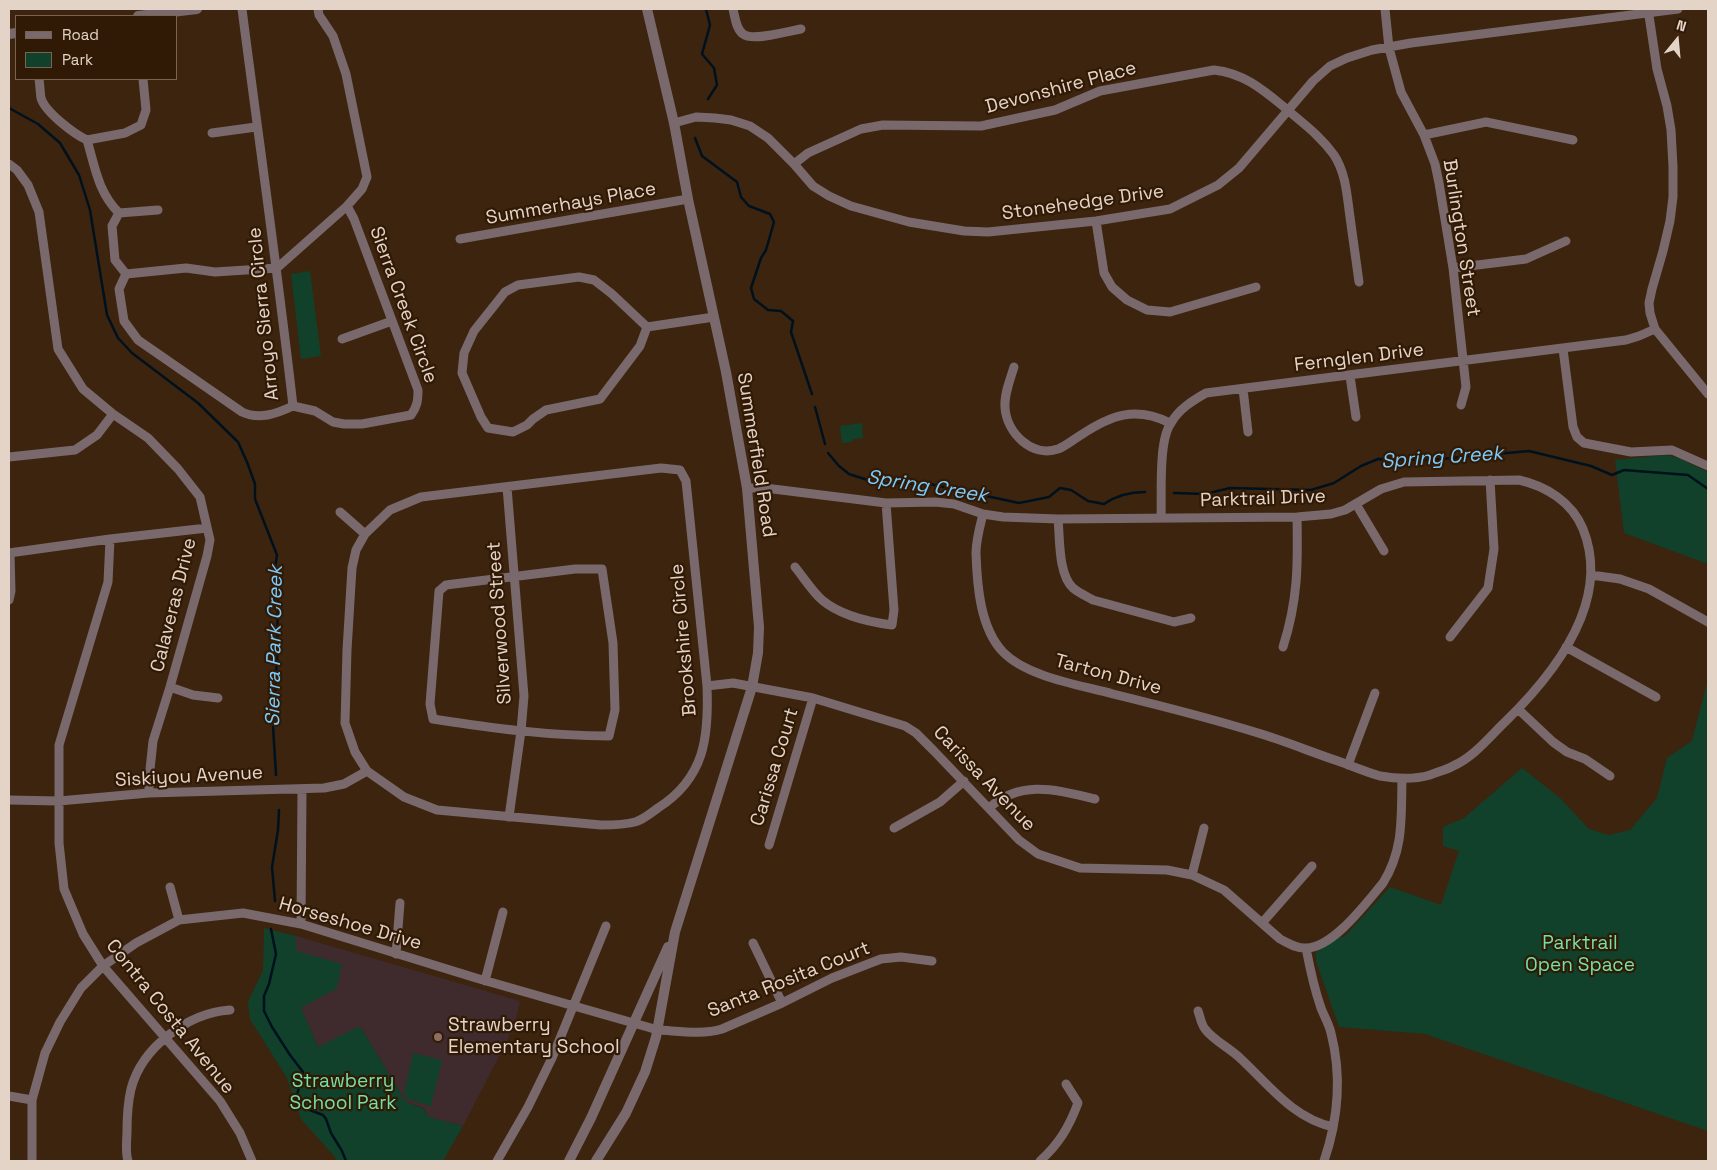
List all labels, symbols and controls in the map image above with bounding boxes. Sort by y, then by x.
legend [15,15,178,80]
north arrow [1652,15,1702,65]
text: N [1674,16,1688,36]
text: Road [62,25,99,44]
text: Park [62,50,93,69]
street label: Devonshire Place [983,57,1139,119]
street label: Burlington Street [1437,158,1485,318]
street label: Summerhays Place [484,178,658,230]
street label: Stonehedge Drive [1000,180,1166,226]
street label: Sierra Creek Circle [364,224,442,386]
street label: Arroyo Sierra Circle [244,226,284,402]
street label: Fernglen Drive [1293,339,1425,377]
street label: Summerfield Road [732,371,780,539]
water label: Spring Creek [1380,442,1504,474]
water label: Spring Creek [865,466,989,508]
street label: Parktrail Drive [1200,485,1326,513]
street label: Calaveras Drive [146,536,202,674]
street label: Silverwood Street [483,541,517,705]
street label: Brookshire Circle [666,563,702,717]
water label: Sierra Park Creek [262,565,288,727]
street label: Tarton Drive [1052,650,1164,700]
street label: Carissa Court [746,705,804,829]
street label: Carissa Avenue [928,722,1040,836]
street label: Siskiyou Avenue [114,762,264,792]
street label: Horseshoe Drive [276,893,424,955]
park label: Parktrail Open Space [1525,933,1635,977]
street label: Contra Costa Avenue [101,935,239,1099]
street label: Santa Rosita Court [705,937,873,1023]
place label: Strawberry Elementary School [448,1015,620,1059]
marker: Strawberry Elementary School [432,1031,444,1043]
park label: Strawberry School Park [289,1071,397,1115]

